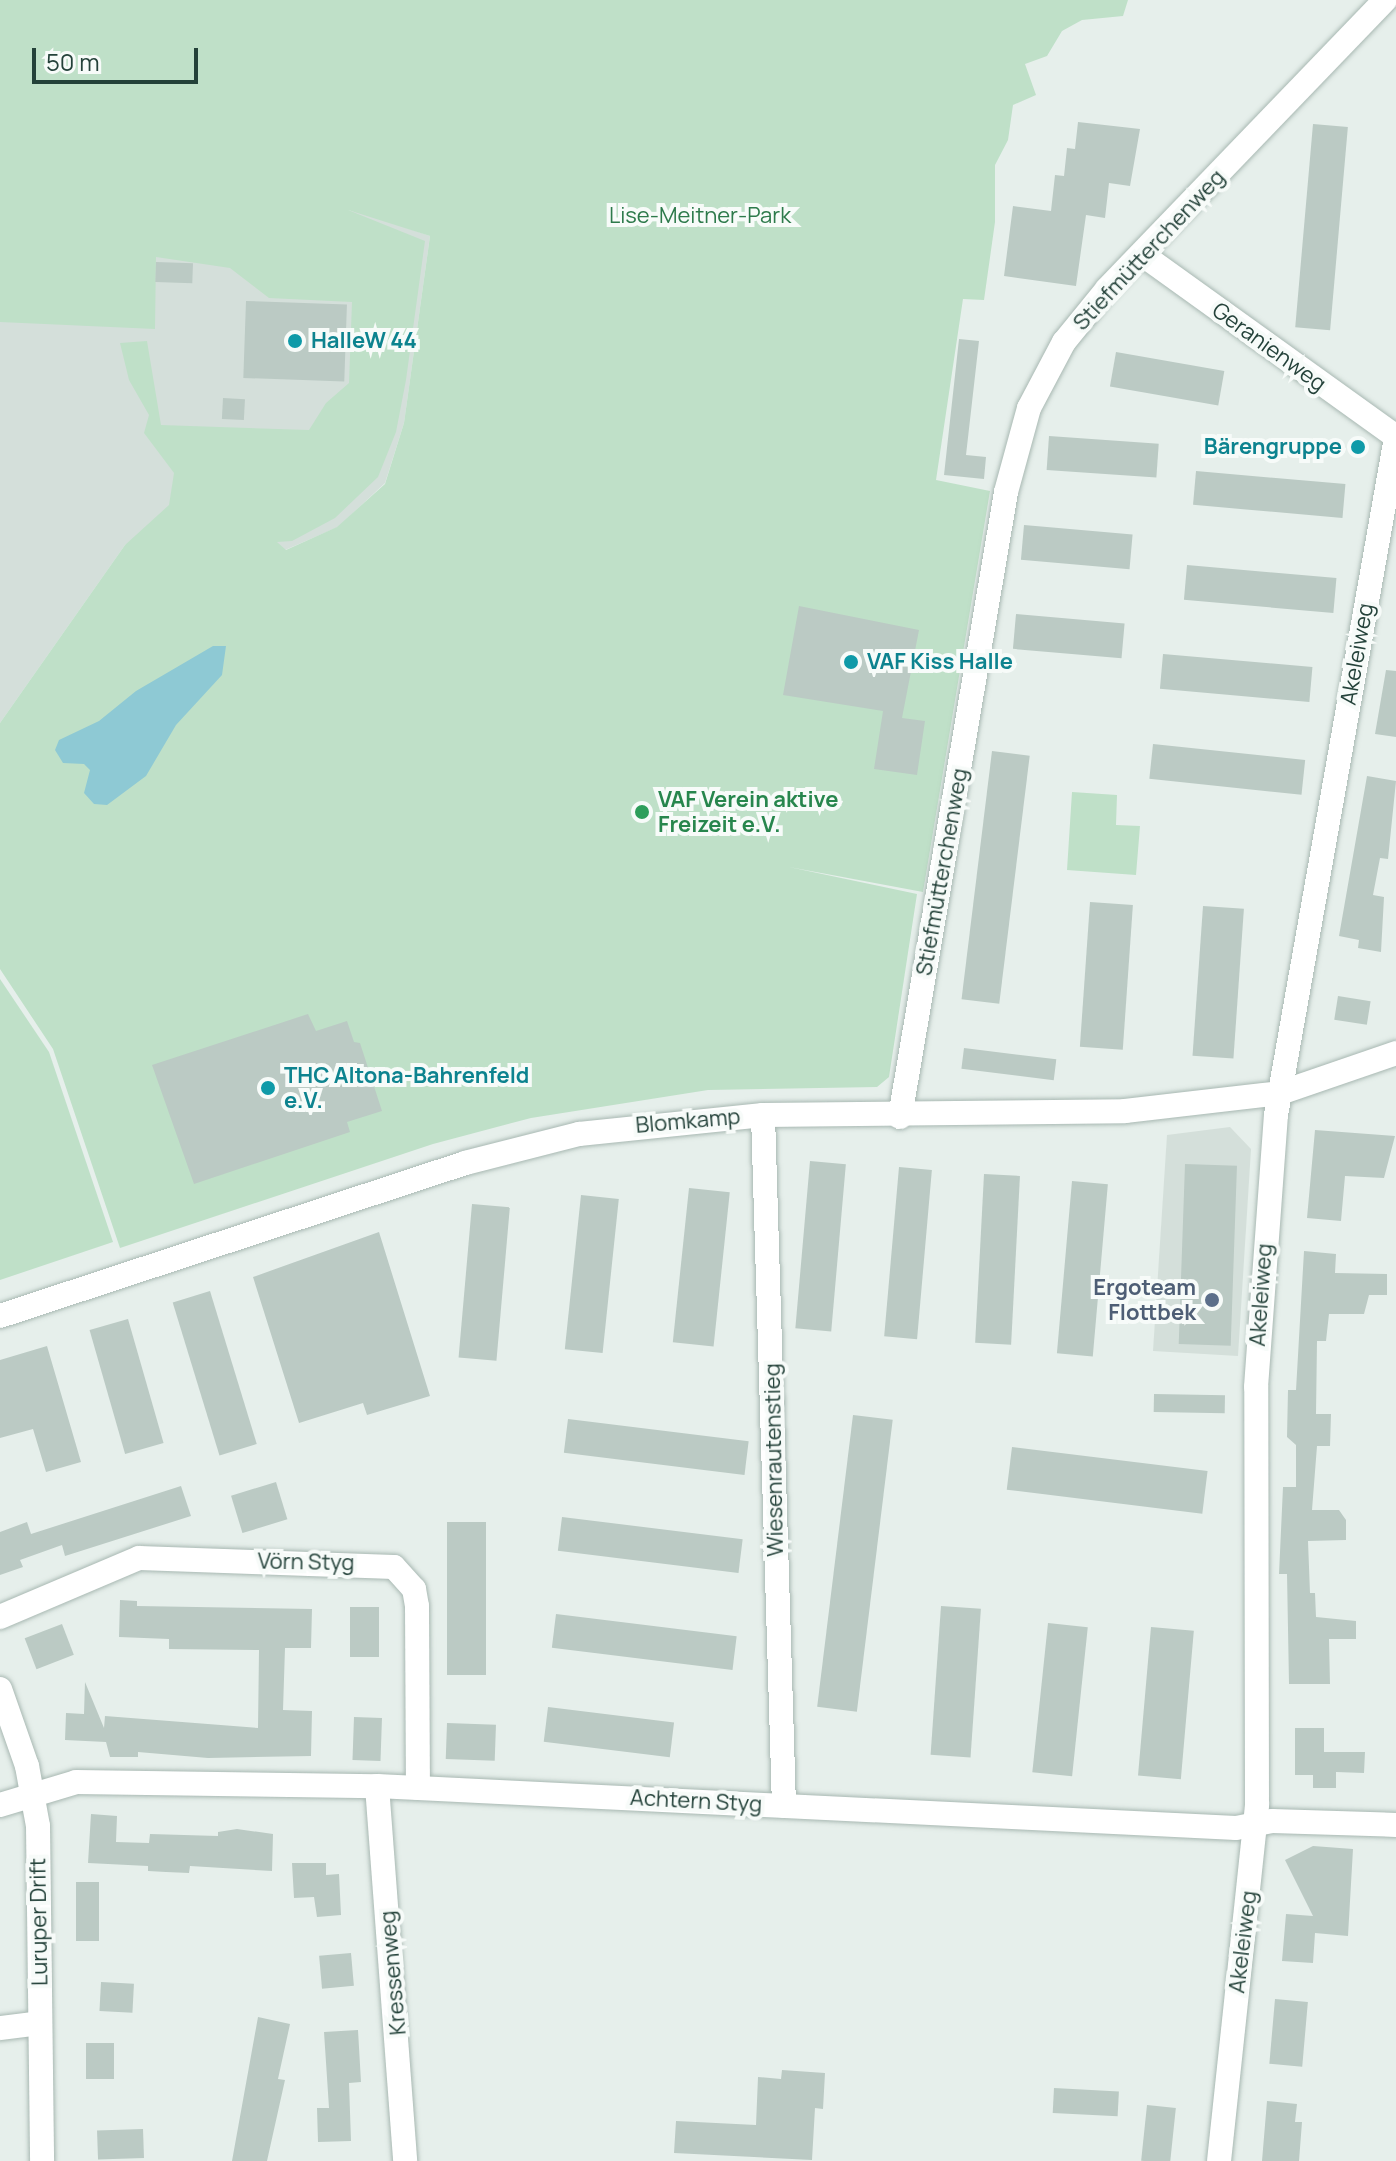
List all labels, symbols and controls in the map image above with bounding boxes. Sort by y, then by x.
scale bar [36,32,202,82]
text: 50 m [46,45,100,78]
street label: Stiefmütterchenweg [1068,164,1230,336]
park label: Lise-Meitner-Park [609,203,791,229]
street label: Geranienweg [1207,297,1331,397]
place label: HalleW 44 [311,328,417,354]
marker: HalleW 44 [286,332,304,350]
place label: Bärengruppe [1204,434,1342,460]
marker: Bärengruppe [1349,438,1367,456]
street label: Akeleiweg [1335,601,1379,707]
place label: VAF Kiss Halle [867,649,1013,675]
marker: VAF Kiss Halle [842,653,860,671]
street label: Stiefmütterchenweg [911,766,973,978]
place label: VAF Verein aktive Freizeit e.V. [658,786,839,838]
marker: VAF Verein aktive Freizeit e.V. [633,803,651,821]
place label: THC Altona-Bahrenfeld e.V. [284,1062,529,1114]
marker: THC Altona-Bahrenfeld e.V. [259,1079,277,1097]
street label: Blomkamp [634,1103,742,1139]
street label: Akeleiweg [1244,1243,1278,1347]
place label: Ergoteam Flottbek [1093,1274,1196,1326]
marker: Ergoteam Flottbek [1203,1291,1221,1309]
street label: Wiesenrautenstieg [759,1363,789,1557]
street label: Vörn Styg [257,1548,355,1576]
street label: Achtern Styg [629,1784,763,1818]
street label: Luruper Drift [25,1858,53,1986]
street label: Akeleiweg [1224,1889,1262,1995]
street label: Kressenweg [374,1910,412,2036]

